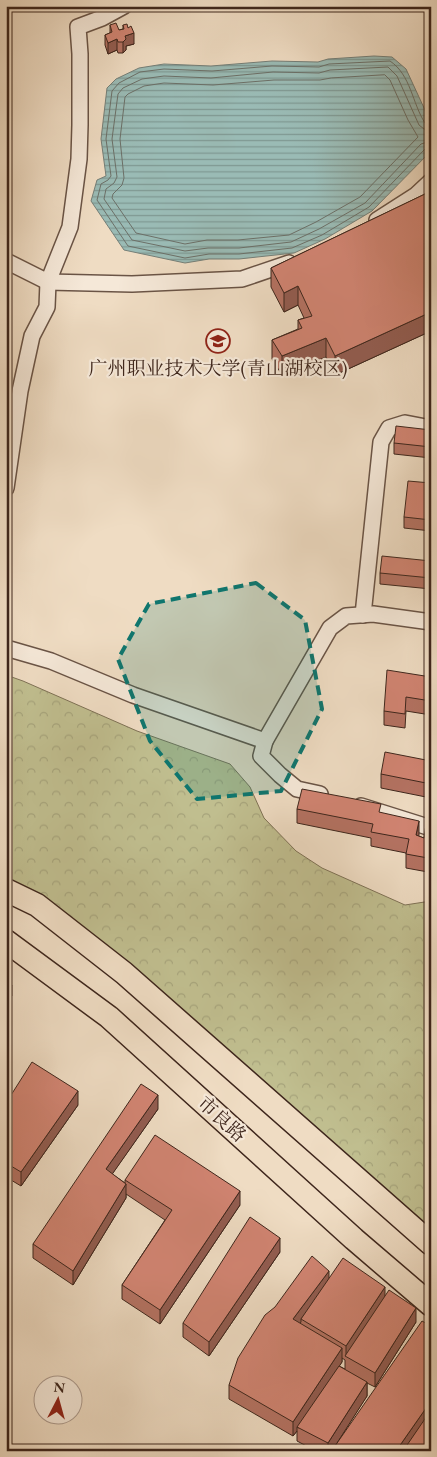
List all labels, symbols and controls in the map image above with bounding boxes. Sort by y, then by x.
school or university icon: 广州职业技术大学(青山湖校区) [205,328,231,354]
place label: 广州职业技术大学(青山湖校区) [89,356,347,381]
street label: 市良路 [192,1091,252,1147]
north arrow [32,1374,82,1424]
text: N [53,1378,67,1397]

